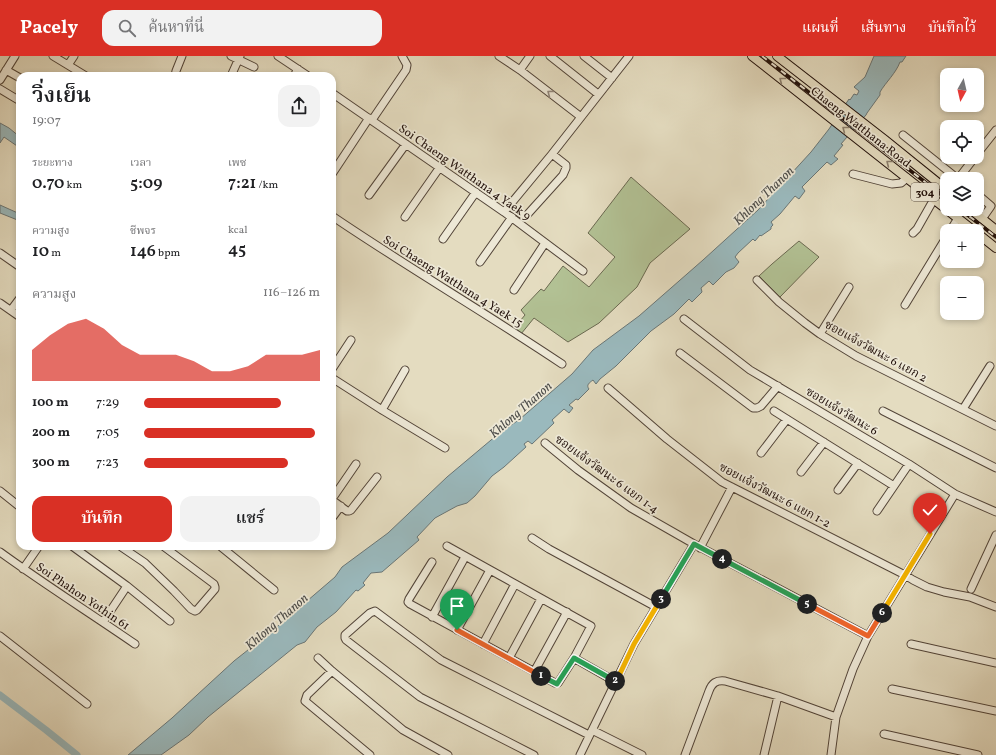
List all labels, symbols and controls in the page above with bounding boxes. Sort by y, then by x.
search box [102,10,382,46]
text: Pacely [20,15,78,41]
icon: search [116,17,138,39]
text: ค้นหาที่นี่ [148,18,204,39]
text: แผนที่ [802,19,839,38]
text: เส้นทาง [861,19,906,38]
text: บันทึกไว้ [928,19,976,38]
north arrow [940,68,984,112]
map controls [940,68,984,320]
one-way arrow [780,78,787,85]
text: วิ่งเย็น [32,81,91,112]
street label: Chaeng Watthana Road [807,84,914,172]
button: share [278,85,320,127]
one-way arrow [548,91,555,98]
text: 19:07 [32,112,61,130]
button: locate [940,120,984,164]
street label: Soi Chaeng Watthana 4 Yaek 9 [395,121,534,225]
one-way arrow [842,127,849,134]
text: ระยะทาง [32,156,73,171]
text: เวลา [130,156,151,171]
text: เพซ [228,156,246,171]
one-way arrow [886,161,893,168]
water label: Khlong Thanon [730,163,799,230]
text: 0.70 [32,172,64,195]
text: 5:09 [130,172,162,195]
text: 7:21 [228,172,256,195]
button: layers [940,172,984,216]
text: km [64,178,82,193]
text: /km [256,178,278,193]
road number: 304 [911,183,939,201]
text: kcal [228,223,248,238]
text: ความสูง [32,224,70,239]
text: ชีพจร [130,224,156,239]
button: + [940,224,984,268]
street label: Soi Chaeng Watthana 4 Yaek 15 [380,232,526,332]
text: 45 [228,238,246,261]
text: 10 [32,240,49,263]
text: 146 [130,240,156,263]
text: m [49,246,61,261]
text: bpm [156,246,180,261]
button: − [940,276,984,320]
text: 116–126 m [263,284,320,302]
text: ความสูง [32,286,76,304]
street label: ซอยแจ้งวัฒนะ 6 แยก 2 [821,317,930,387]
water label: Khlong Thanon [486,378,557,443]
street label: ซอยแจ้งวัฒนะ 6 [802,384,881,440]
text: 100 m [32,394,69,412]
text: 7:29 [96,394,119,412]
text: 200 m [32,424,70,442]
text: 7:05 [96,424,119,442]
street label: ซอยแจ้งวัฒนะ 6 แยก 1-4 [551,432,661,518]
text: 300 m [32,454,70,472]
text: 7:23 [96,454,119,472]
street label: ซอยแจ้งวัฒนะ 6 แยก 1-2 [716,460,833,532]
pin [913,493,947,534]
button: บันทึก [32,496,172,542]
button: แชร์ [180,496,320,542]
icon: check [919,499,941,521]
pin: 4 [712,549,732,569]
text: 4 [719,551,725,566]
street label: Soi Phahon Yothin 61 [32,559,133,634]
pin [440,589,474,630]
pin: 3 [651,589,671,609]
water label: Khlong Thanon [242,590,313,655]
text: 3 [658,591,664,606]
pin: 5 [797,594,817,614]
icon: arrive [446,595,468,617]
text: 5 [804,596,810,611]
pin: 6 [872,603,892,623]
text: 6 [879,605,885,620]
pin: 1 [531,666,551,686]
text: 1 [539,668,543,683]
pin: 2 [605,671,625,691]
text: 2 [612,673,618,688]

